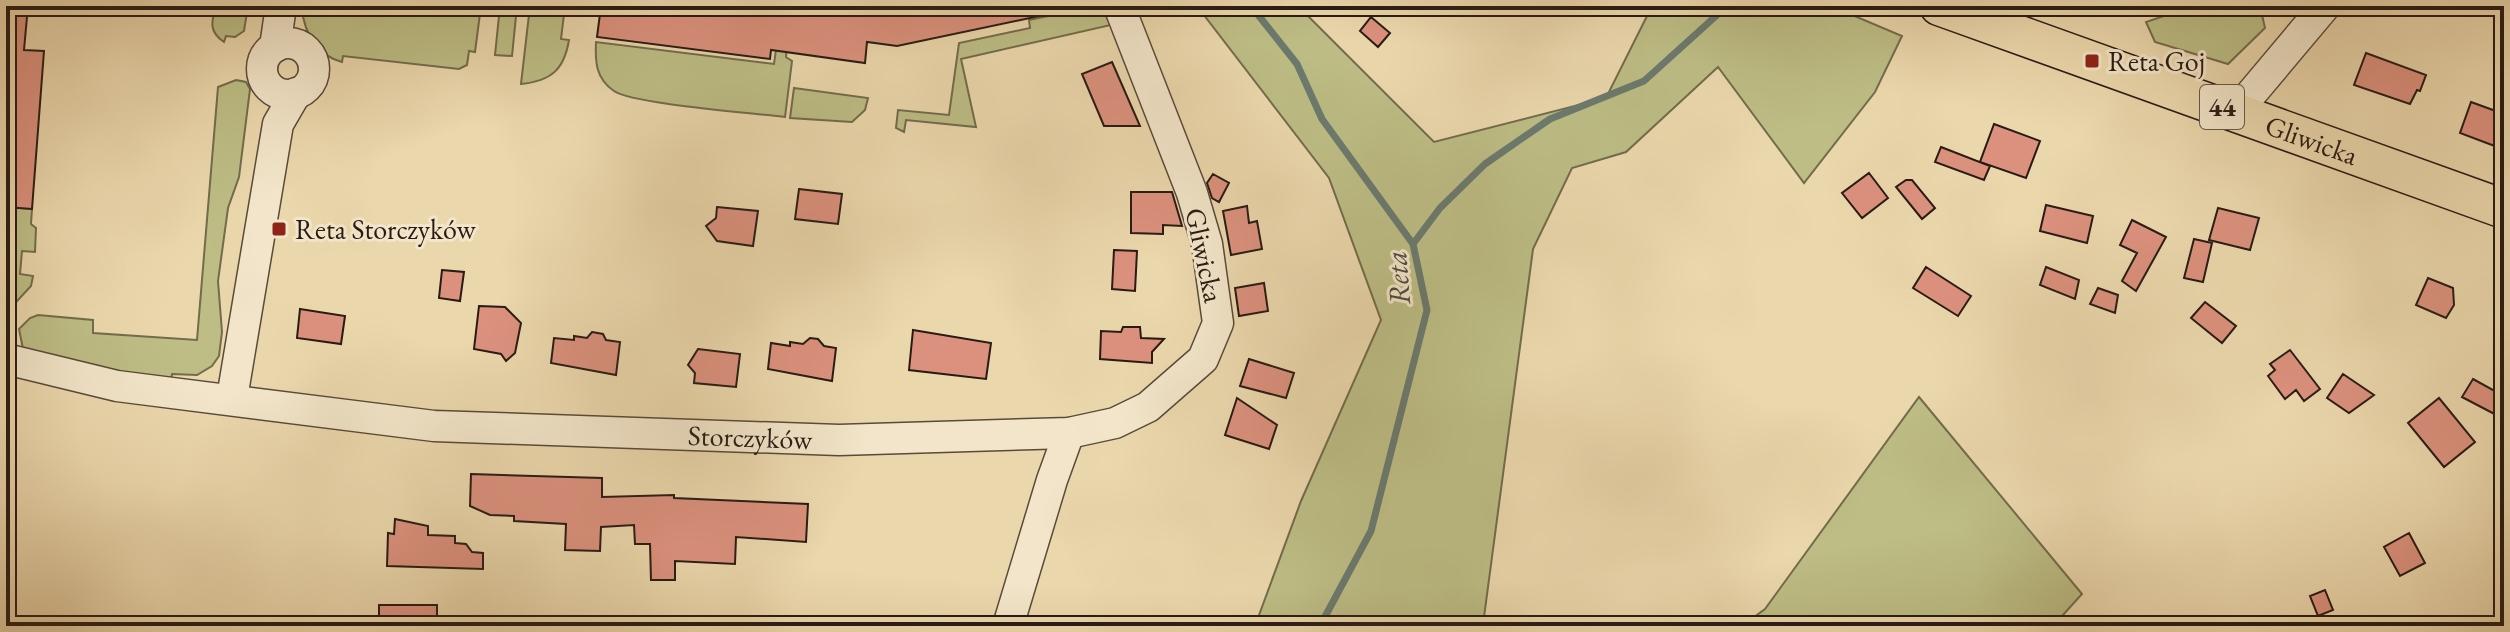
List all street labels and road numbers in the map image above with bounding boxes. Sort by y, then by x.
road number: 44 [2200,85,2244,129]
street label: Gliwicka [2260,107,2364,173]
street label: Gliwicka [1177,204,1233,306]
street label: Storczyków [687,417,814,457]

